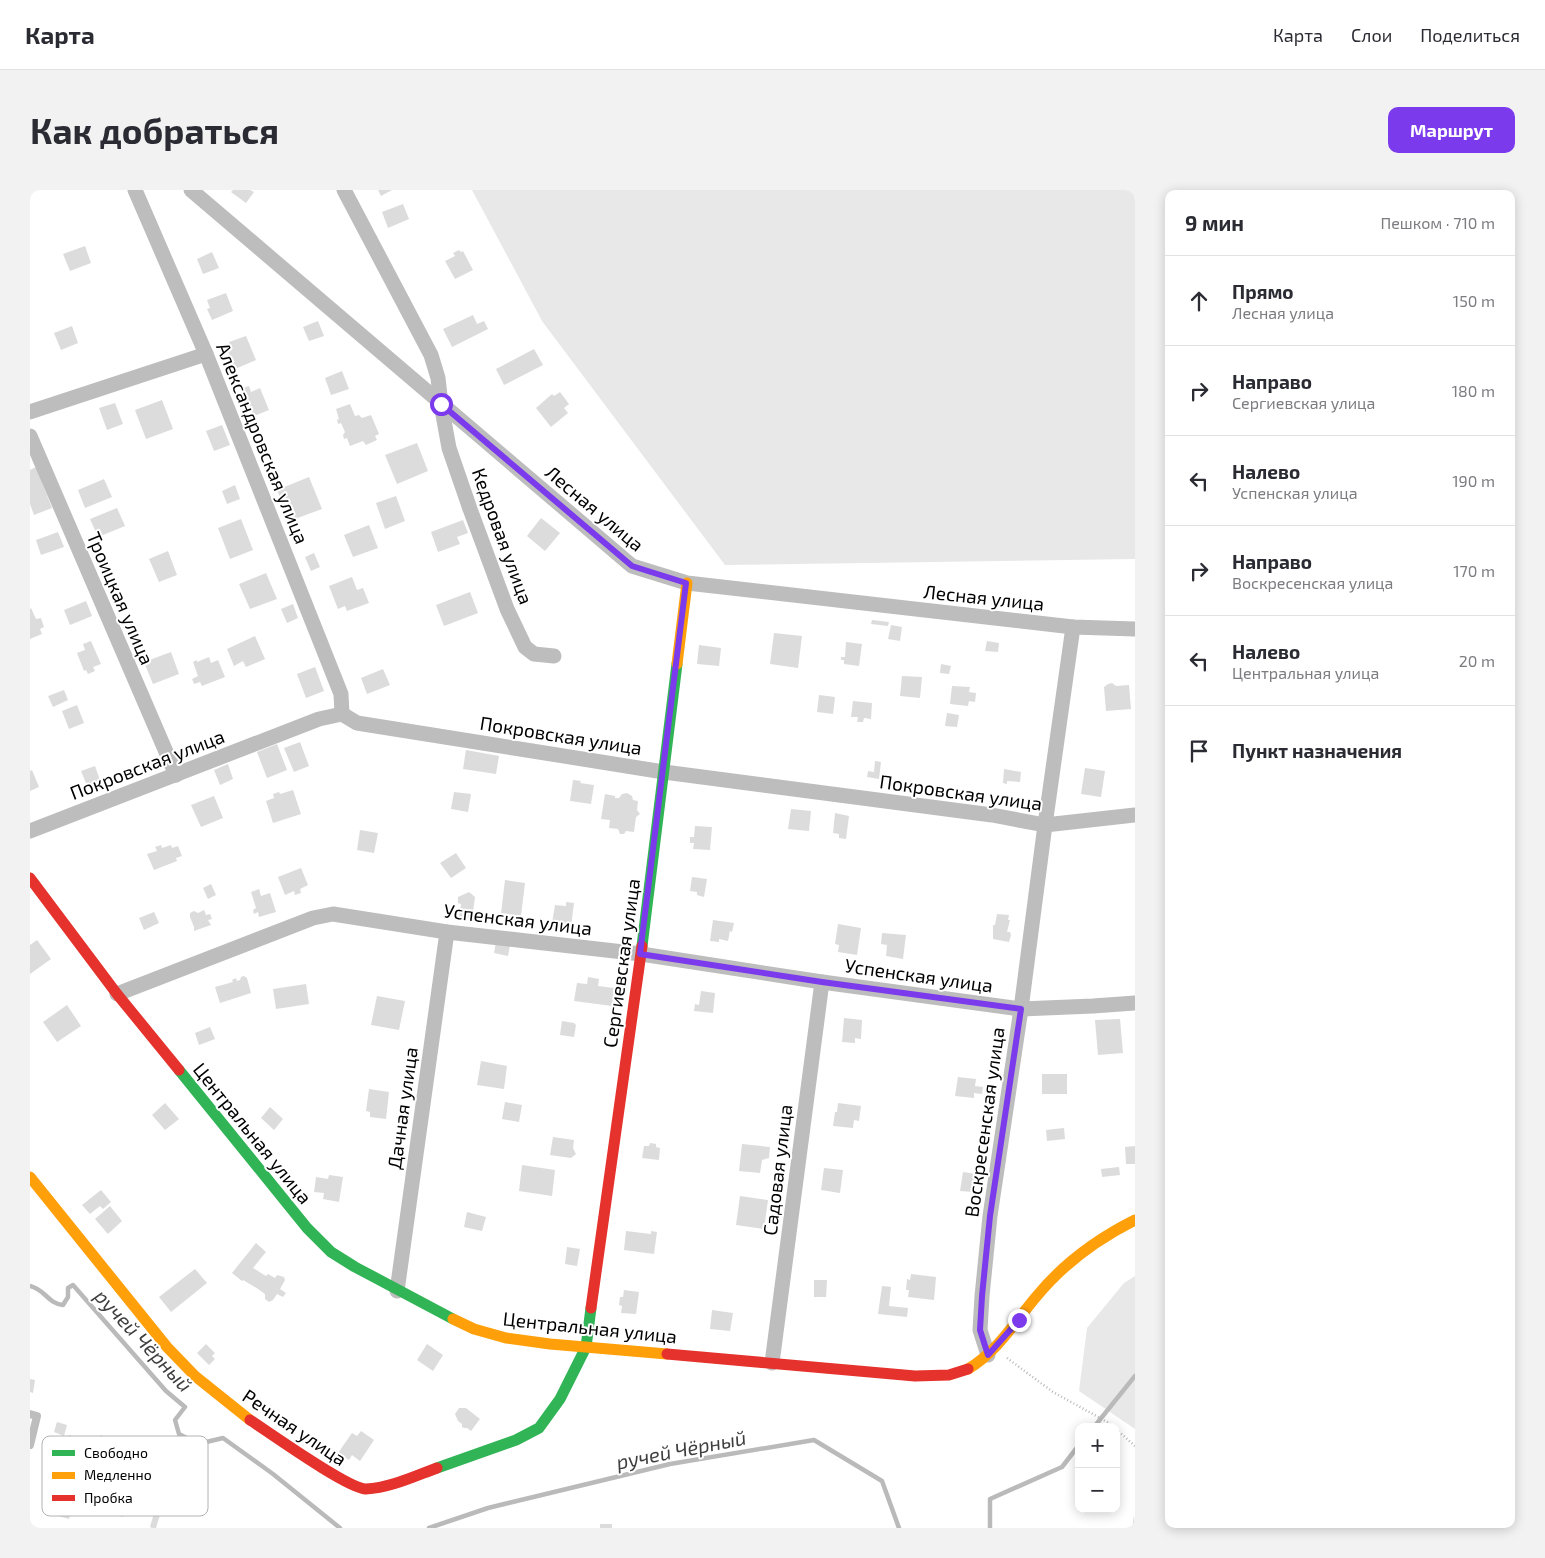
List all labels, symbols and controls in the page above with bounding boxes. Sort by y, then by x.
text: Карта [25,20,95,49]
text: Карта [1273,24,1323,46]
text: Слои [1351,24,1392,46]
text: Поделиться [1420,24,1520,46]
button: Маршрут [1388,107,1515,153]
text: Как добраться [30,109,279,151]
text: 9 мин [1185,210,1244,235]
text: Пешком · 710 m [1380,213,1495,232]
text: Прямо [1232,280,1294,303]
icon: ahead [1185,287,1213,315]
text: 150 m [1453,291,1495,310]
text: Лесная улица [1232,303,1334,322]
street label: Александровская улица [211,339,314,547]
text: Направо [1232,370,1312,393]
icon: right [1185,377,1213,405]
text: 180 m [1452,381,1495,400]
route start [430,393,453,416]
text: Сергиевская улица [1232,393,1375,412]
street label: Лесная улица [541,460,649,557]
text: Налево [1232,460,1300,483]
street label: Кедровая улица [467,465,538,608]
icon: left [1185,467,1213,495]
text: 190 m [1452,471,1495,490]
text: Успенская улица [1232,483,1358,502]
street label: Троицкая улица [82,528,159,668]
text: Направо [1232,550,1312,573]
icon: right [1185,557,1213,585]
text: 170 m [1453,561,1495,580]
text: Воскресенская улица [1232,573,1393,592]
street label: Лесная улица [922,579,1045,616]
text: Налево [1232,640,1300,663]
icon: left [1185,647,1213,675]
text: 20 m [1459,651,1495,670]
text: Центральная улица [1232,663,1379,682]
street label: Покровская улица [478,711,644,760]
street label: Покровская улица [66,724,228,805]
icon: arrive [1185,737,1213,765]
text: Пункт назначения [1232,739,1402,762]
street label: Покровская улица [878,769,1044,816]
street label: Сергиевская улица [598,877,645,1049]
street label: Успенская улица [442,898,593,940]
street label: Успенская улица [843,953,994,998]
street label: Воскресенская улица [959,1026,1010,1219]
street label: Дачная улица [382,1046,423,1171]
street label: Центральная улица [188,1058,317,1209]
street label: Садовая улица [758,1103,797,1237]
water label: ручей Чёрный [90,1284,198,1396]
street label: Центральная улица [502,1306,678,1349]
route end [1008,1309,1031,1332]
street label: Речная улица [238,1384,351,1471]
map controls [1075,1423,1120,1513]
button: + [1075,1423,1120,1468]
water label: ручей Чёрный [614,1425,748,1473]
legend [42,1436,208,1516]
text: Свободно [84,1444,148,1461]
text: Медленно [84,1466,152,1483]
button: − [1075,1468,1120,1513]
text: Пробка [84,1489,133,1506]

